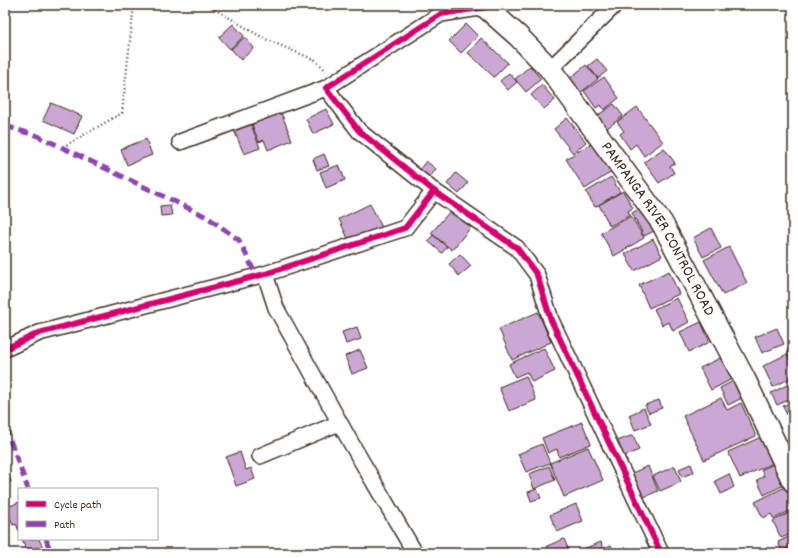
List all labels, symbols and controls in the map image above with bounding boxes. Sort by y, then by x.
street label: PAMPANGA RIVER CONTROL ROAD [595,137,721,320]
legend [18,488,158,540]
text: Cycle path [54,497,102,514]
text: Path [54,517,75,534]

